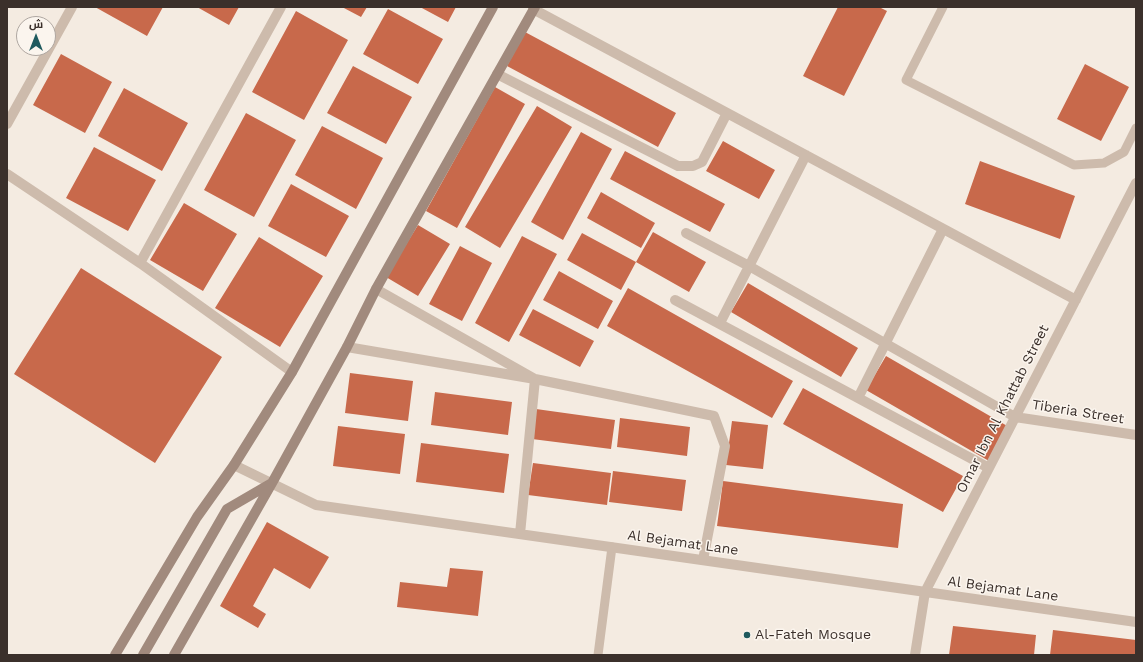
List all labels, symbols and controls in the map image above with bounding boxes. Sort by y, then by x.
north arrow [16,16,56,56]
text: ش [29,18,43,31]
street label: Omar Ibn Al Khattab Street [953,322,1053,496]
street label: Tiberia Street [1031,396,1125,428]
street label: Al Bejamat Lane [626,527,740,559]
street label: Al Bejamat Lane [946,573,1060,605]
place label: Al-Fateh Mosque [755,627,871,643]
marker: Al-Fateh Mosque [742,630,752,640]

